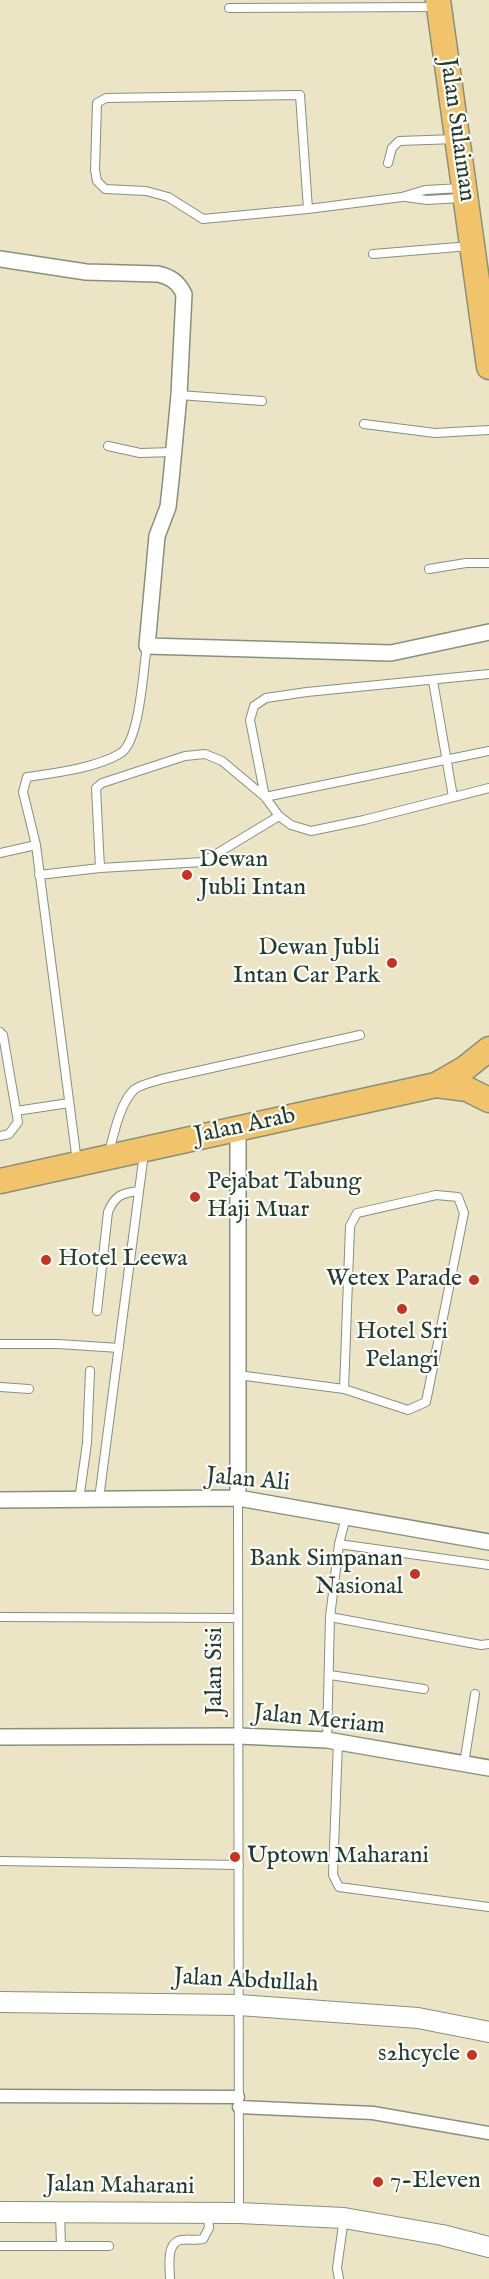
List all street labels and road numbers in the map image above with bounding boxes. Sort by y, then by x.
street label: Jalan Sulaiman [432,57,480,203]
street label: Jalan Arab [192,1102,298,1152]
street label: Jalan Ali [205,1463,291,1499]
street label: Jalan Sisi [202,1627,230,1715]
street label: Jalan Meriam [252,1700,386,1742]
street label: Jalan Abdullah [173,1964,319,2000]
street label: Jalan Maharani [45,2171,195,2203]

